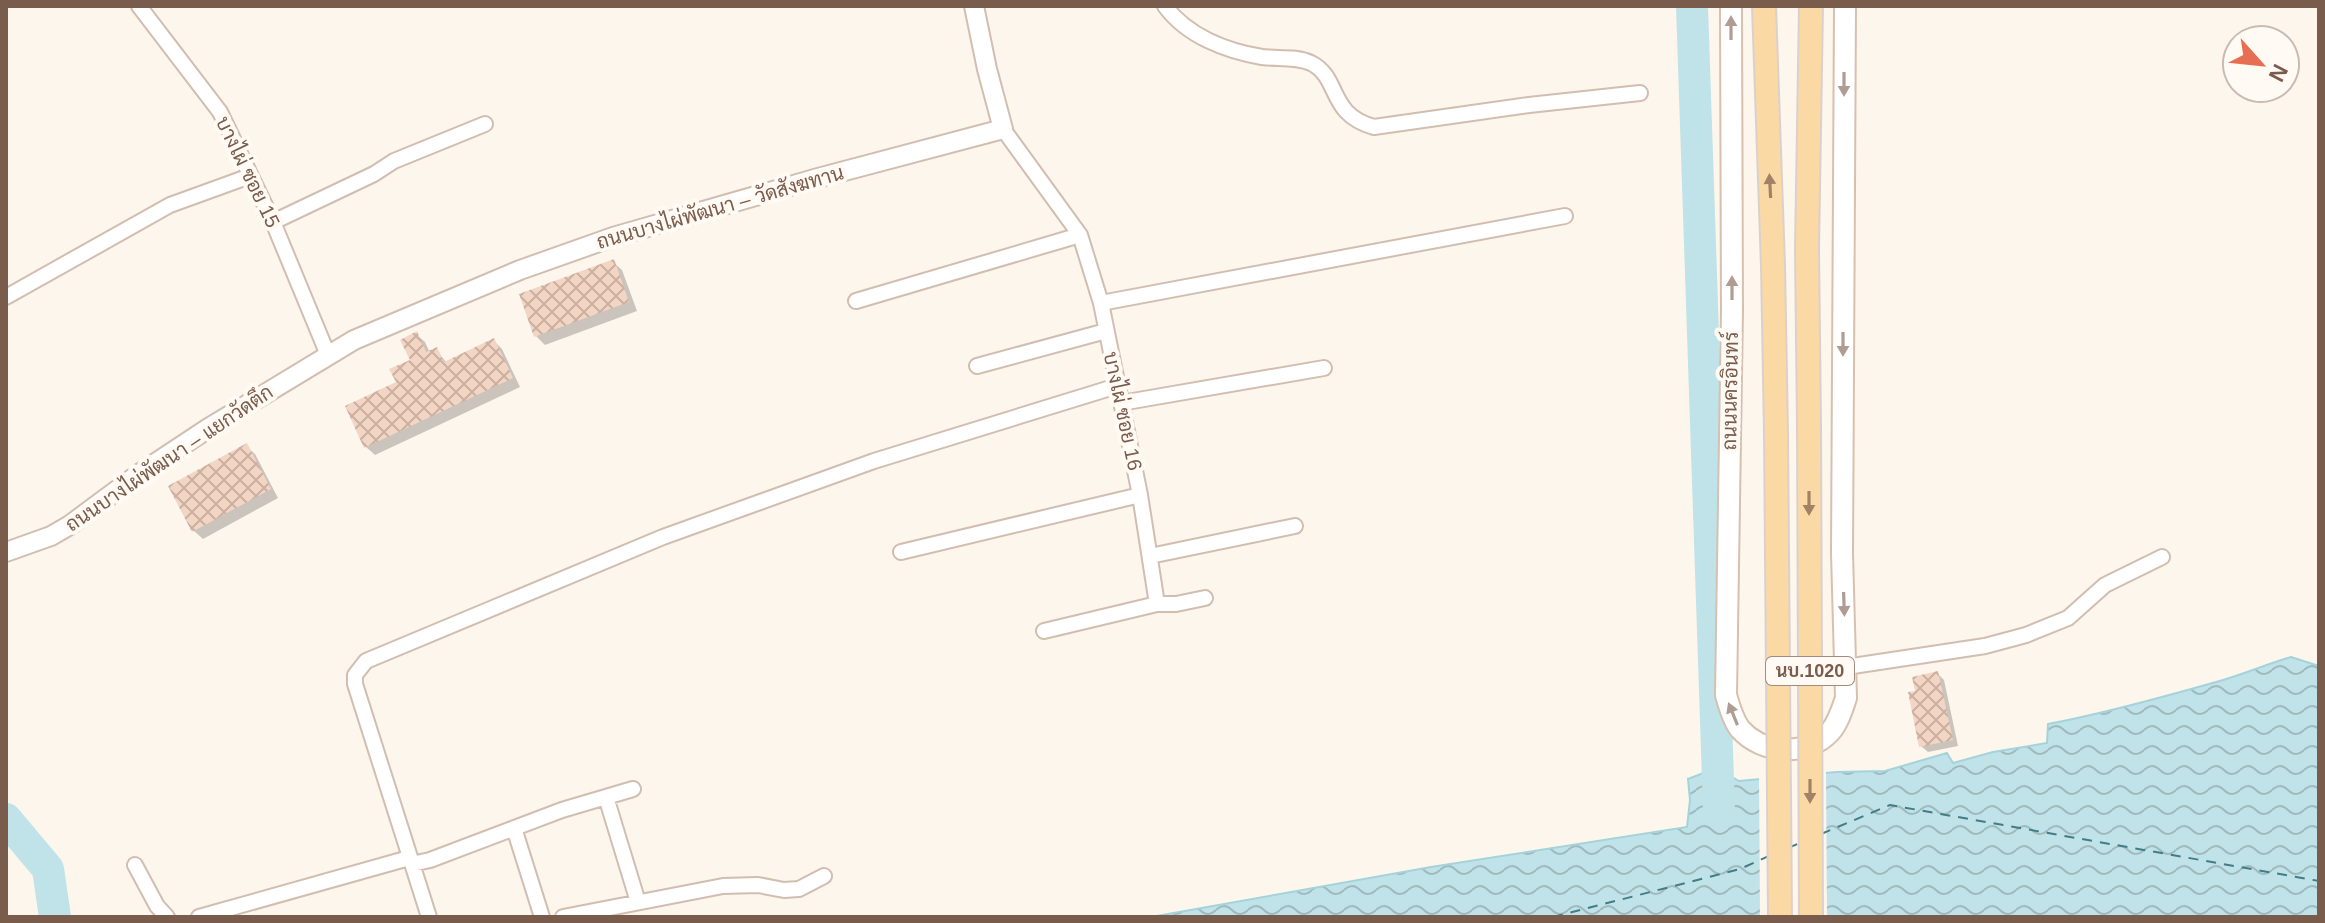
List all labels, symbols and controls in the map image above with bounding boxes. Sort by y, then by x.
one-way arrow [1725,15,1737,40]
north arrow [2221,24,2301,104]
text: N [2264,60,2293,86]
one-way arrow [1838,72,1850,97]
street label: บางไผ่ ซอย 15 [212,112,286,231]
street label: ถนนบางไผ่พัฒนา – วัดสังฆทาน [593,159,846,253]
one-way arrow [1763,173,1776,198]
one-way arrow [1726,275,1738,300]
street label: ถนนนครอินทร์ [1715,331,1742,451]
one-way arrow [1837,332,1849,357]
street label: บางไผ่ ซอย 16 [1100,349,1148,472]
street label: ถนนบางไผ่พัฒนา – แยกวัดตึก [60,379,277,536]
one-way arrow [1803,491,1815,516]
one-way arrow [1838,592,1851,617]
road number: นบ.1020 [1766,657,1854,685]
one-way arrow [1726,702,1739,726]
one-way arrow [1804,779,1816,804]

